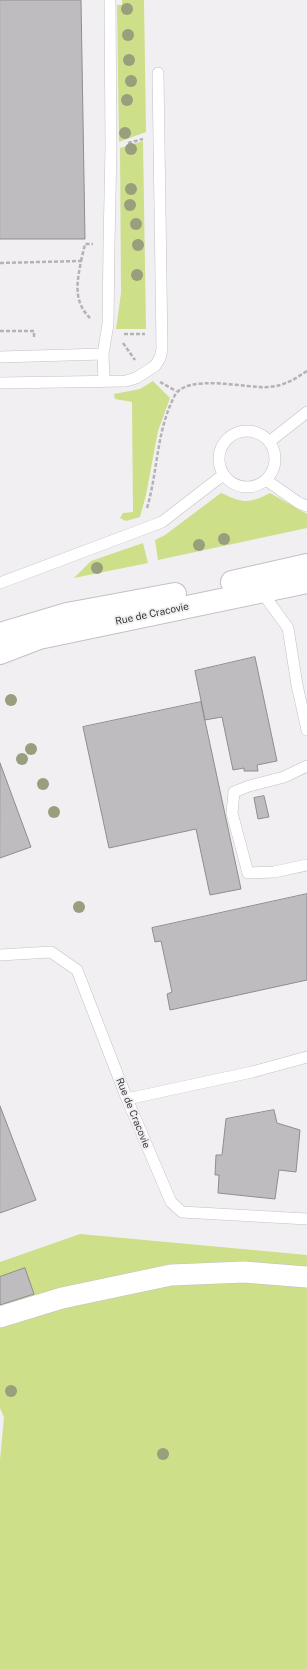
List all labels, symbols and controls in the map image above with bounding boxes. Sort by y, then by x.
street label: Rue de Cracovie [114,600,190,628]
street label: Rue de Cracovie [113,1076,153,1150]

